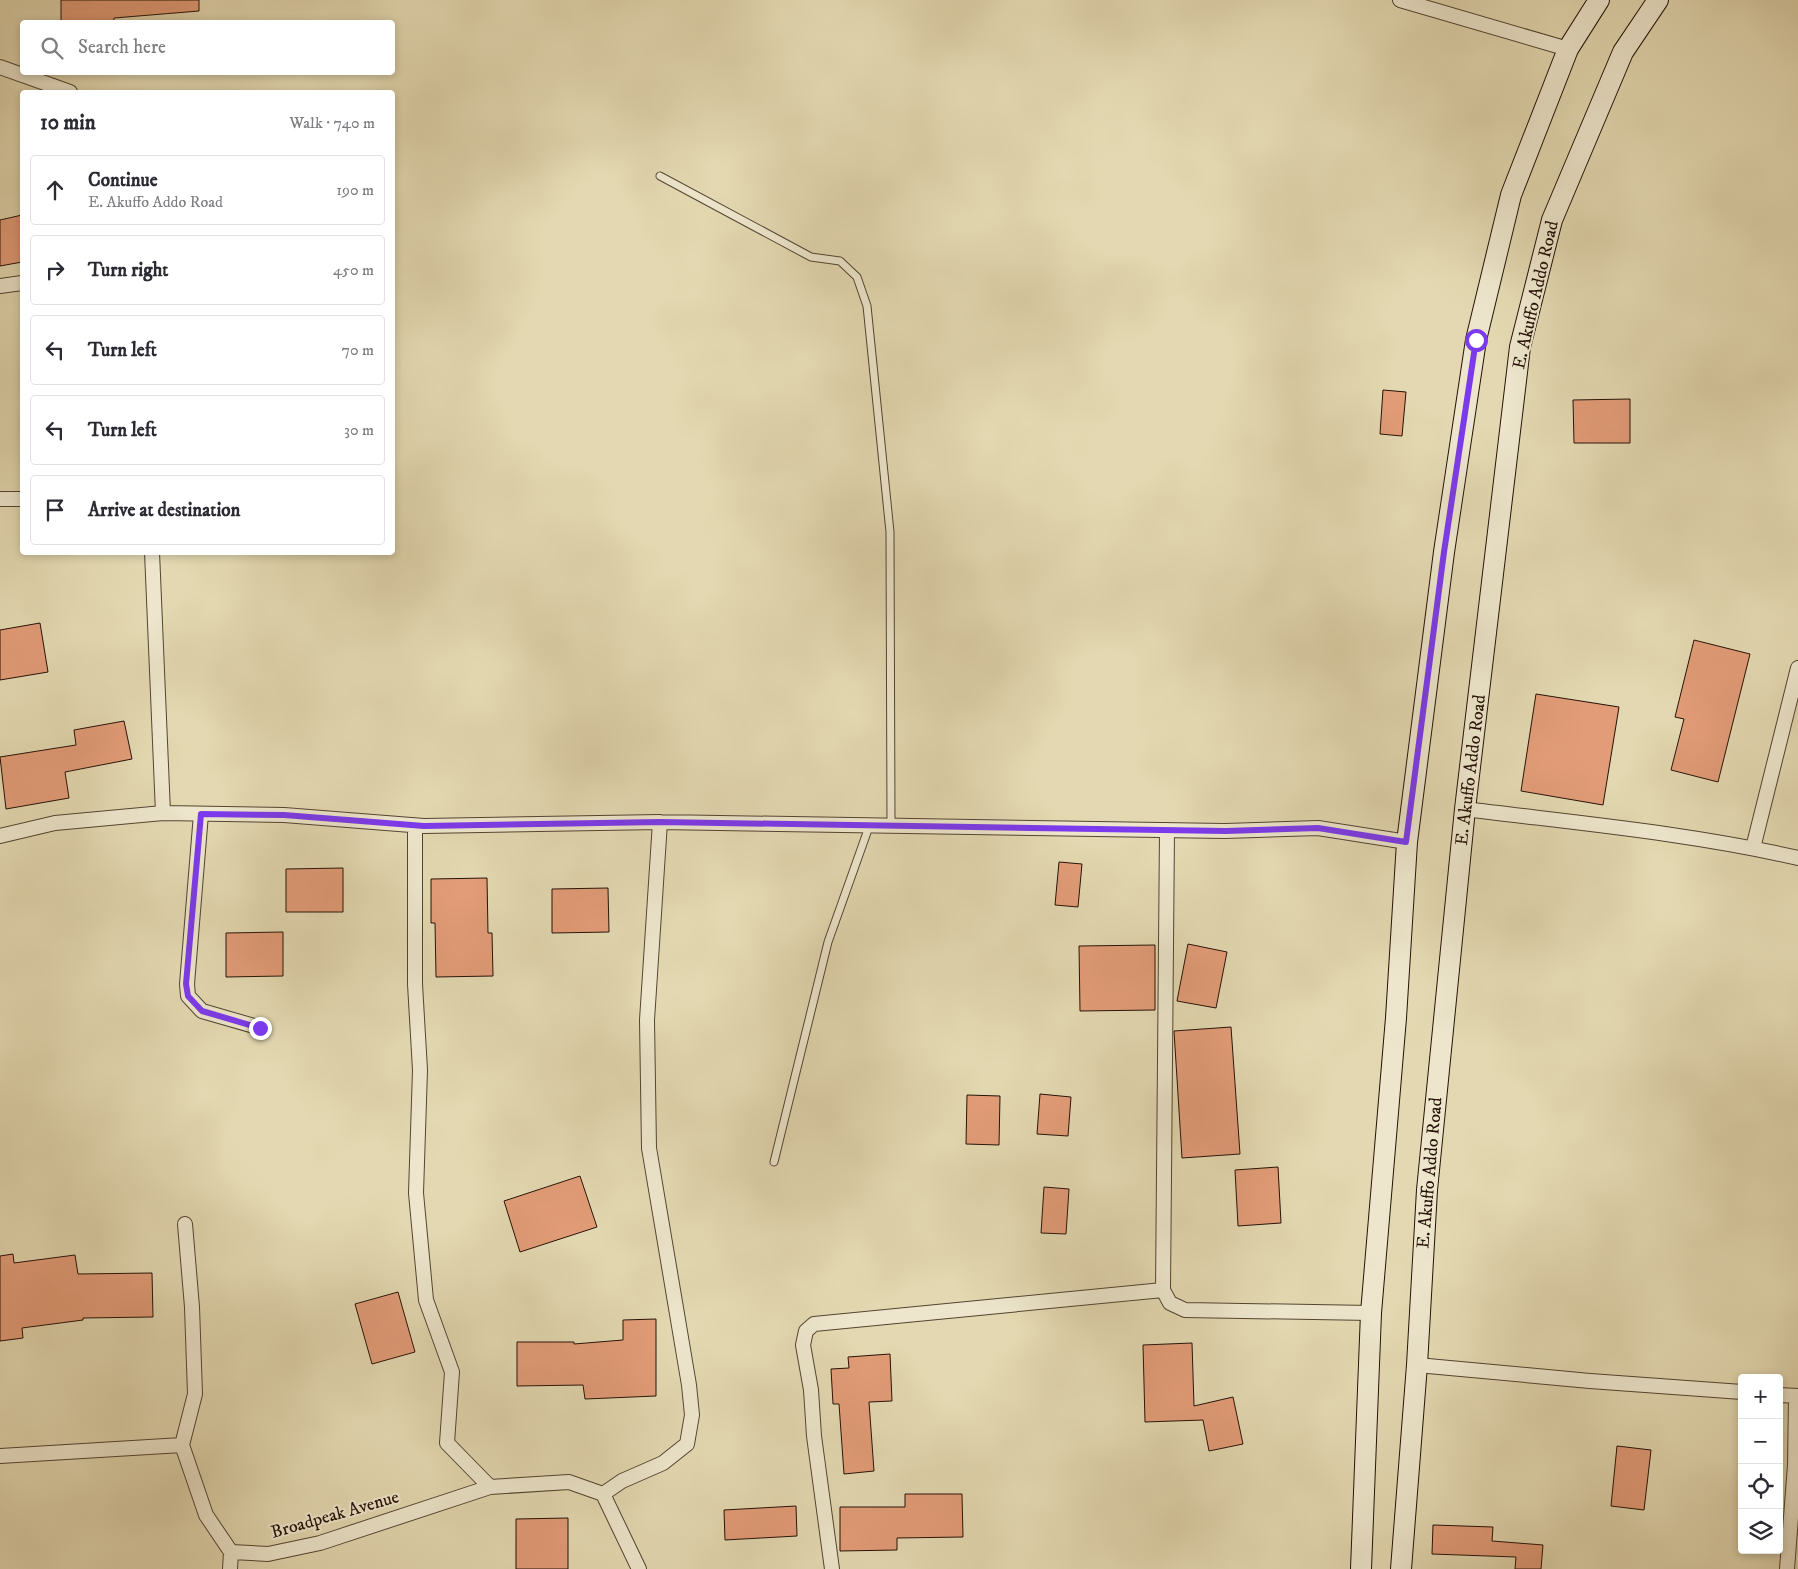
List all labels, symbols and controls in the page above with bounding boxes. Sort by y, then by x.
search box [20,20,395,75]
icon: search [38,34,66,62]
text: Search here [78,36,166,59]
text: 10 min [40,110,96,136]
text: Walk · 740 m [290,113,375,133]
text: Continue [88,169,158,192]
icon: ahead [41,176,69,204]
text: 190 m [336,180,374,200]
text: E. Akuffo Addo Road [88,192,223,212]
street label: E. Akuffo Addo Road [1508,219,1564,371]
icon: right [41,256,69,284]
text: Turn right [88,259,168,282]
text: 450 m [333,260,374,280]
route start [1465,329,1488,352]
icon: left [41,336,69,364]
text: Turn left [88,339,157,362]
text: 70 m [342,340,374,360]
icon: left [41,416,69,444]
text: Turn left [88,419,157,442]
text: 30 m [344,420,374,440]
icon: arrive [41,496,69,524]
text: Arrive at destination [88,499,240,522]
street label: E. Akuffo Addo Road [1451,693,1491,847]
route end [249,1017,272,1040]
street label: E. Akuffo Addo Road [1412,1096,1448,1250]
map controls [1738,1374,1783,1554]
button: + [1738,1374,1783,1419]
button: − [1738,1419,1783,1464]
button: locate [1738,1464,1783,1509]
street label: Broadpeak Avenue [268,1486,402,1544]
button: layers [1738,1509,1783,1554]

